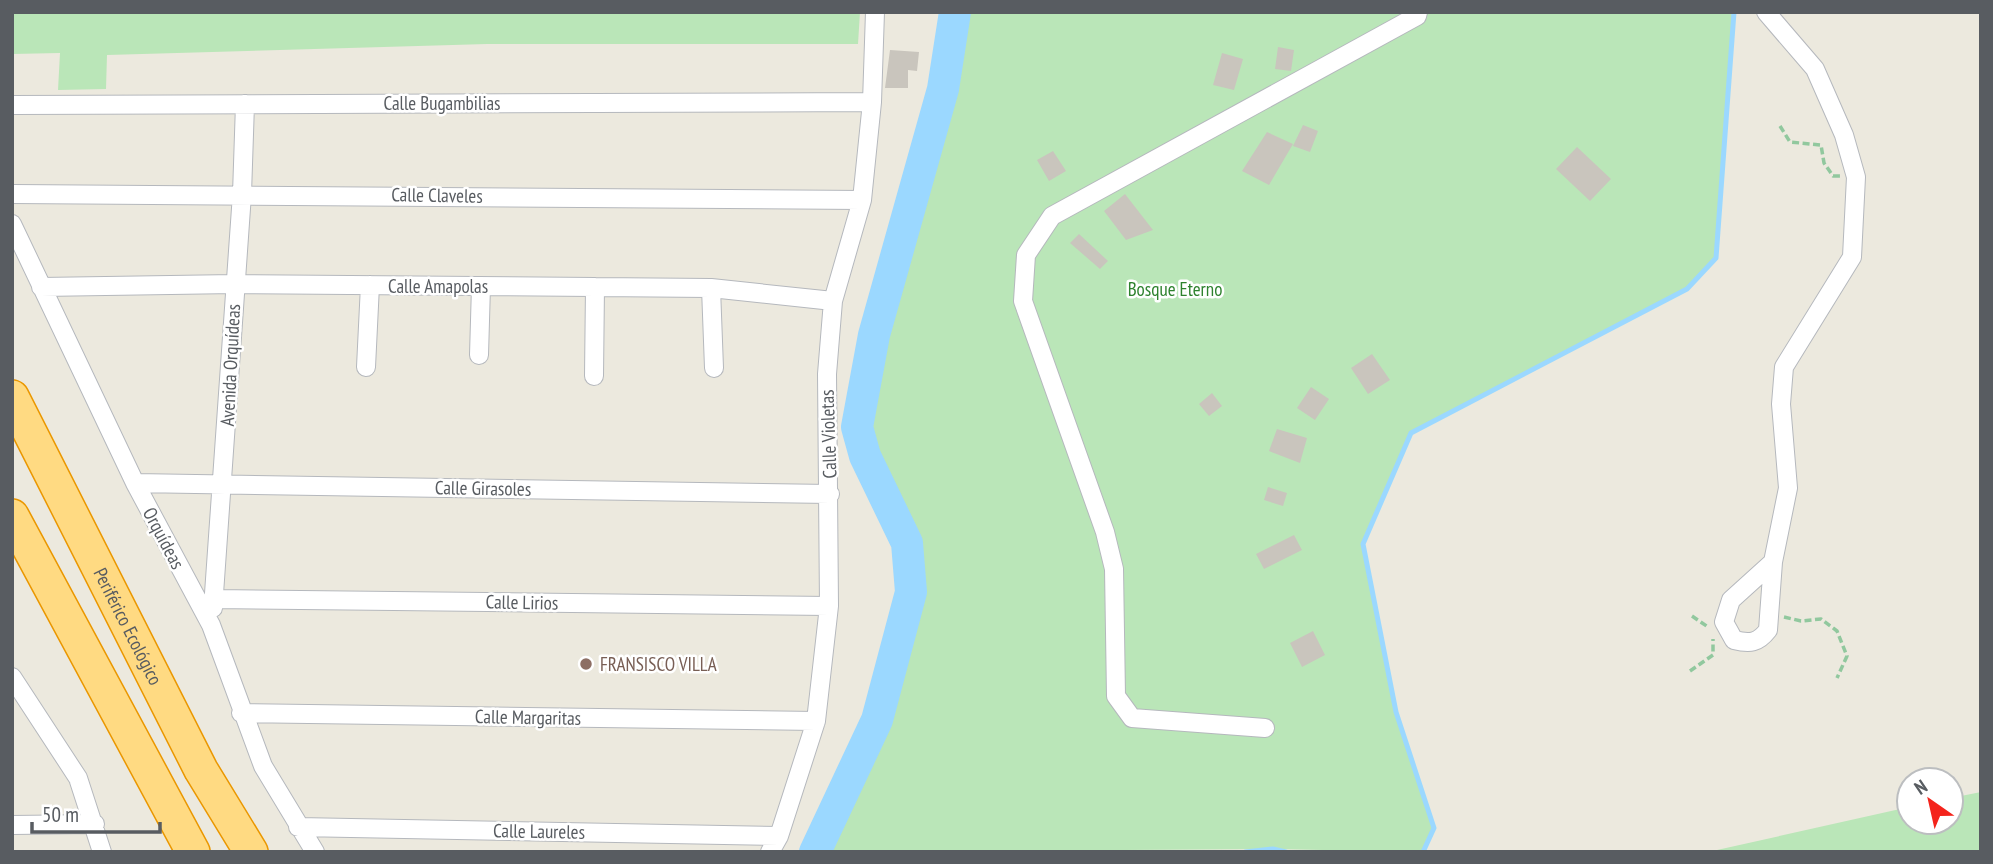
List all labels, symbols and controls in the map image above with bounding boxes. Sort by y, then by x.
street label: Calle Bugambilias [383,91,501,115]
street label: Calle Claveles [391,182,483,208]
street label: Calle Amapolas [388,274,488,298]
park label: Bosque Eterno [1128,277,1222,301]
street label: Avenida Orquídeas [215,303,245,427]
street label: Calle Violetas [814,389,842,479]
street label: Calle Girasoles [435,475,531,501]
street label: Orquídeas [138,503,190,573]
street label: Periférico Ecológico [88,564,168,689]
street label: Calle Lirios [485,589,559,615]
place label: FRANSISCO VILLA [600,652,717,676]
marker: FRANSISCO VILLA [578,656,594,672]
street label: Calle Margaritas [475,704,581,730]
north arrow [1895,766,1965,836]
text: N [1910,774,1931,800]
scale bar [32,790,159,834]
text: 50 m [42,801,79,828]
street label: Calle Laureles [493,818,585,844]

